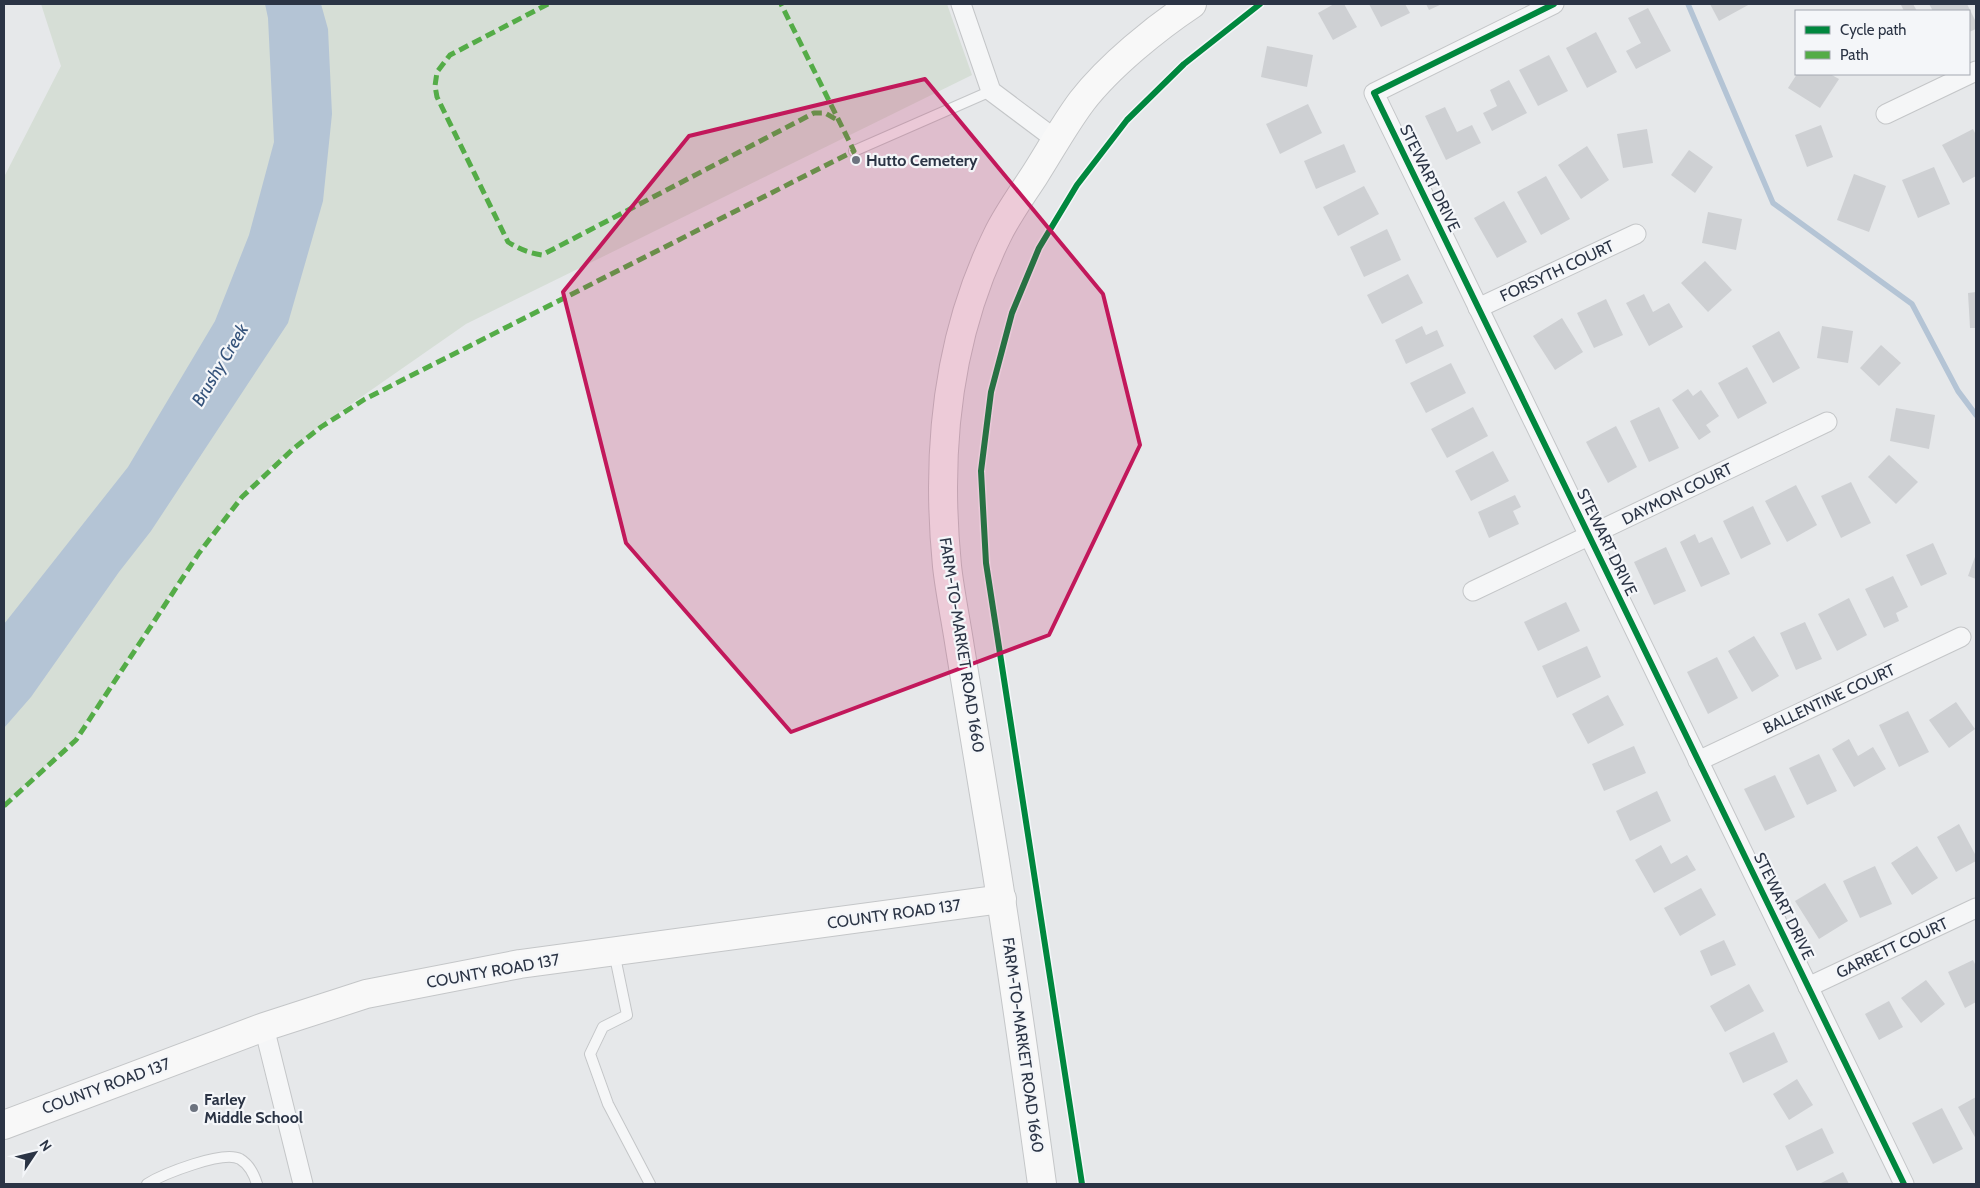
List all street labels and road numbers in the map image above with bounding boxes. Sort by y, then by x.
street label: STEWART DRIVE [1396,121,1464,235]
street label: FORSYTH COURT [1497,236,1617,306]
street label: DAYMON COURT [1619,459,1736,529]
street label: STEWART DRIVE [1573,485,1641,599]
street label: FARM-TO-MARKET ROAD 1660 [936,536,988,754]
street label: BALLENTINE COURT [1760,660,1898,738]
street label: STEWART DRIVE [1750,849,1818,963]
street label: COUNTY ROAD 137 [826,895,962,933]
street label: GARRETT COURT [1833,914,1951,982]
street label: FARM-TO-MARKET ROAD 1660 [998,936,1048,1154]
street label: COUNTY ROAD 137 [425,950,561,992]
street label: COUNTY ROAD 137 [39,1054,173,1118]

